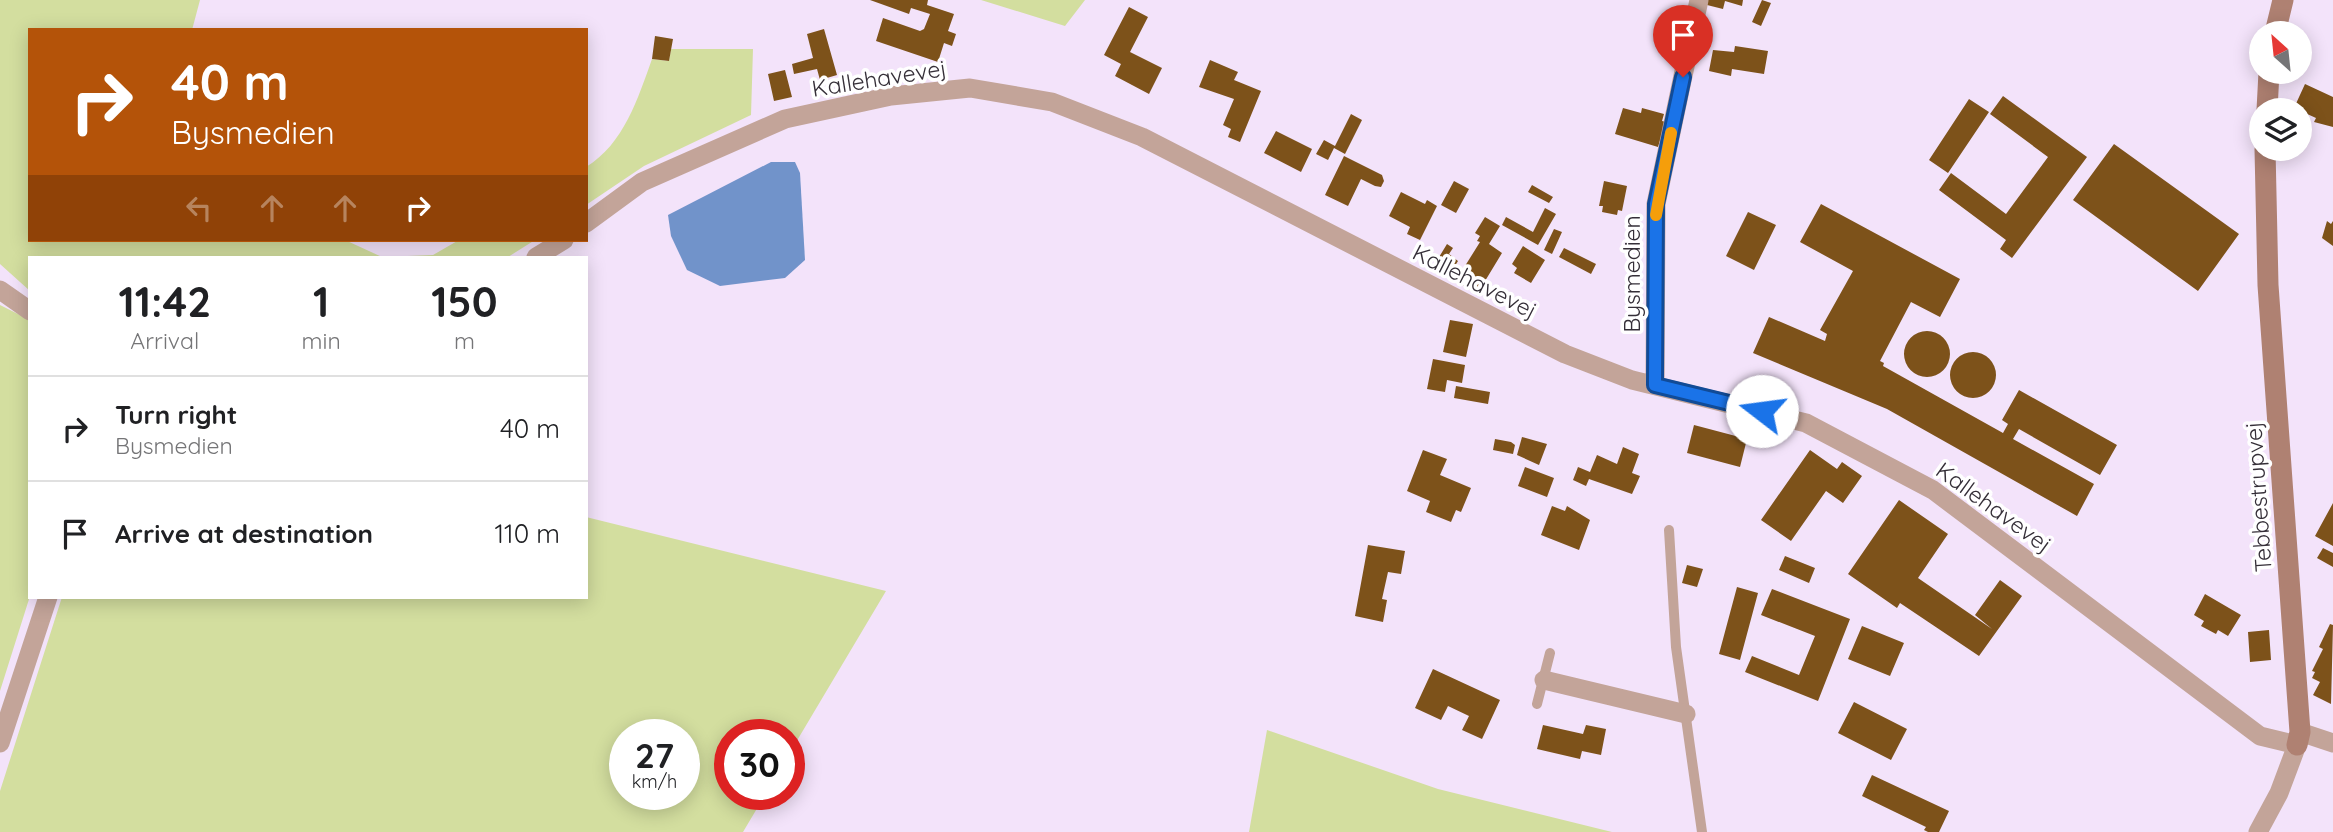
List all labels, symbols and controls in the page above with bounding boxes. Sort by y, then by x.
pin [1653,5,1713,77]
icon: arrive [1664,16,1702,54]
north arrow [2249,21,2312,84]
map controls [2249,21,2312,161]
text: 40 m [171,51,289,112]
street label: Kallehavevej [810,53,948,103]
icon: right [56,56,147,147]
button: layers [2249,98,2312,161]
text: Bysmedien [171,112,335,152]
icon: left [180,189,218,227]
icon: ahead [253,189,291,227]
icon: ahead [326,189,364,227]
icon: right [399,189,437,227]
street label: Bysmedien [1617,215,1646,333]
street label: Kallehavevej [1408,237,1542,325]
text: 11:42 [118,275,211,328]
text: 1 [313,275,329,328]
text: 150 [431,275,498,328]
text: Arrival [130,326,199,355]
text: min [302,326,341,355]
text: m [454,326,475,355]
position arrow [1725,374,1799,448]
text: Turn right [115,398,237,431]
icon: right [56,410,94,448]
text: 40 m [500,412,560,445]
street label: Tebbestrupvej [2238,421,2278,573]
text: Bysmedien [115,431,233,460]
street label: Kallehavevej [1931,455,2057,559]
icon: arrive [56,515,94,553]
text: Arrive at destination [115,517,373,550]
text: 110 m [494,517,560,550]
speed limit sign: 30 [714,719,805,810]
text: 27 [635,733,674,777]
text: km/h [632,770,677,793]

